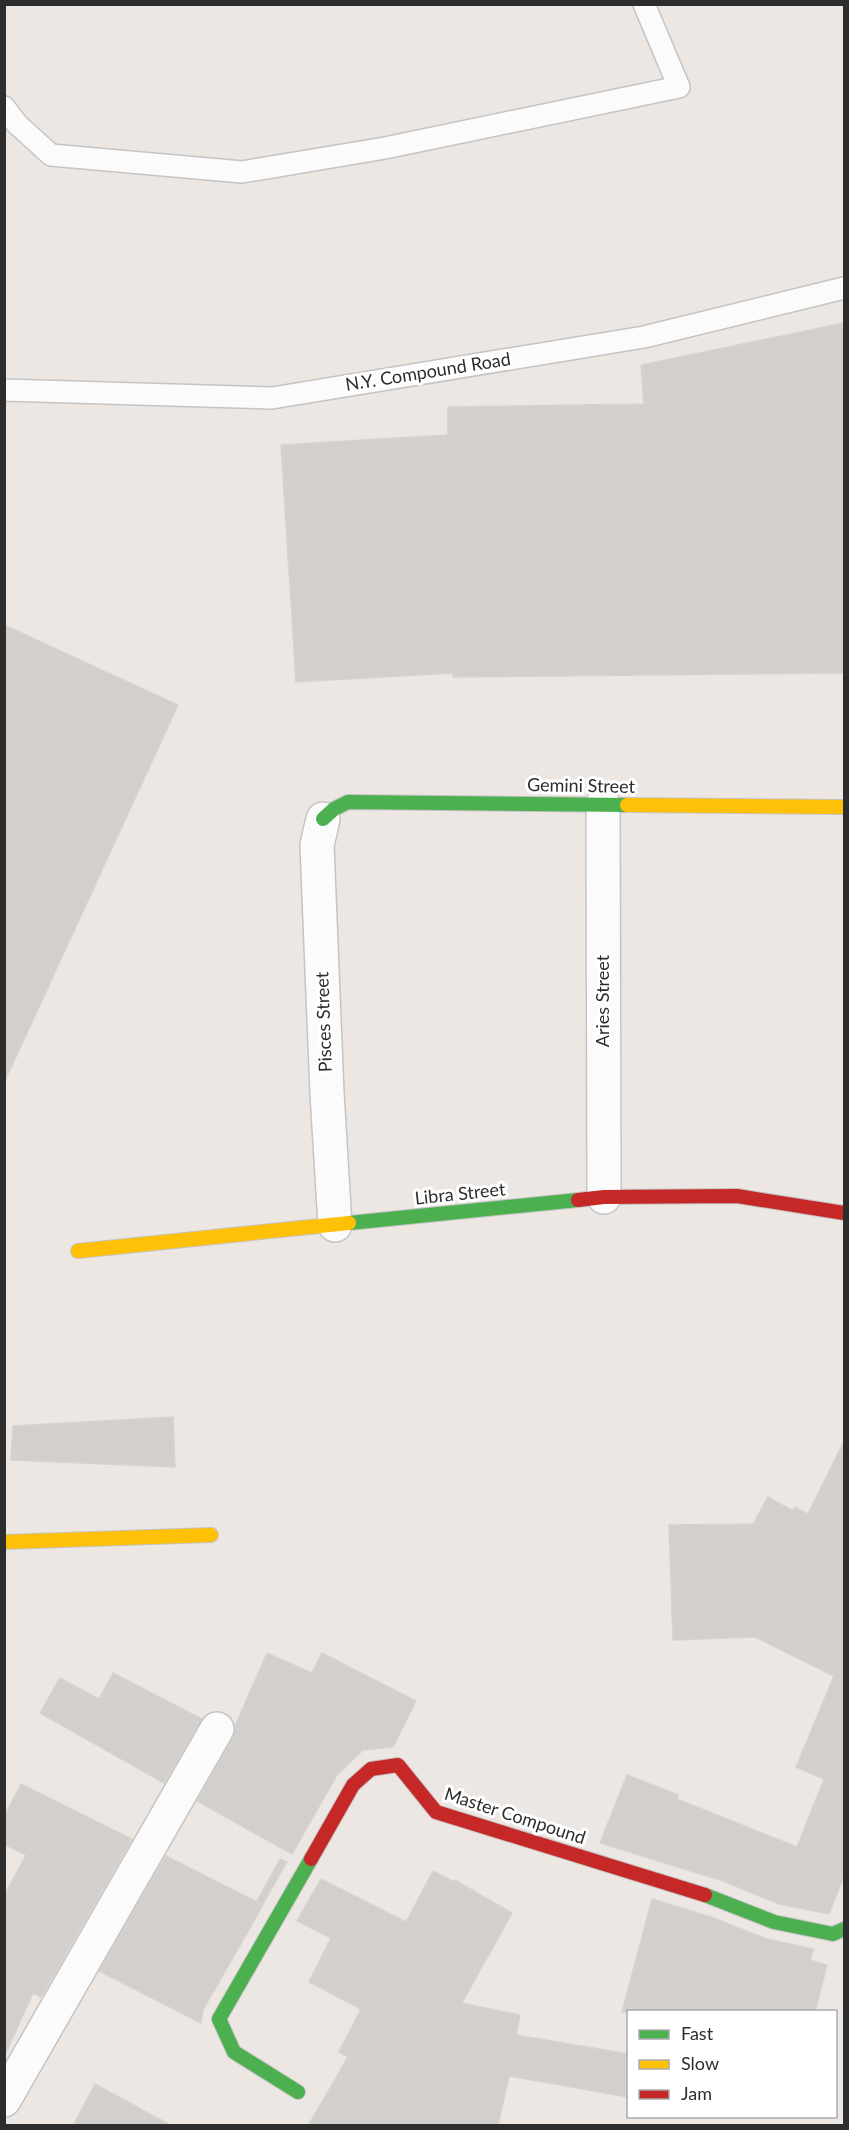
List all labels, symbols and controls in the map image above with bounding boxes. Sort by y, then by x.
street label: N.Y. Compound Road [344,347,512,395]
street label: Gemini Street [527,773,636,797]
street label: Aries Street [591,954,613,1047]
street label: Pisces Street [310,971,336,1073]
street label: Libra Street [413,1177,507,1209]
street label: Master Compound [442,1782,589,1848]
legend [627,2010,837,2118]
text: Fast [681,2022,714,2044]
text: Slow [681,2052,719,2074]
text: Jam [681,2082,712,2104]

